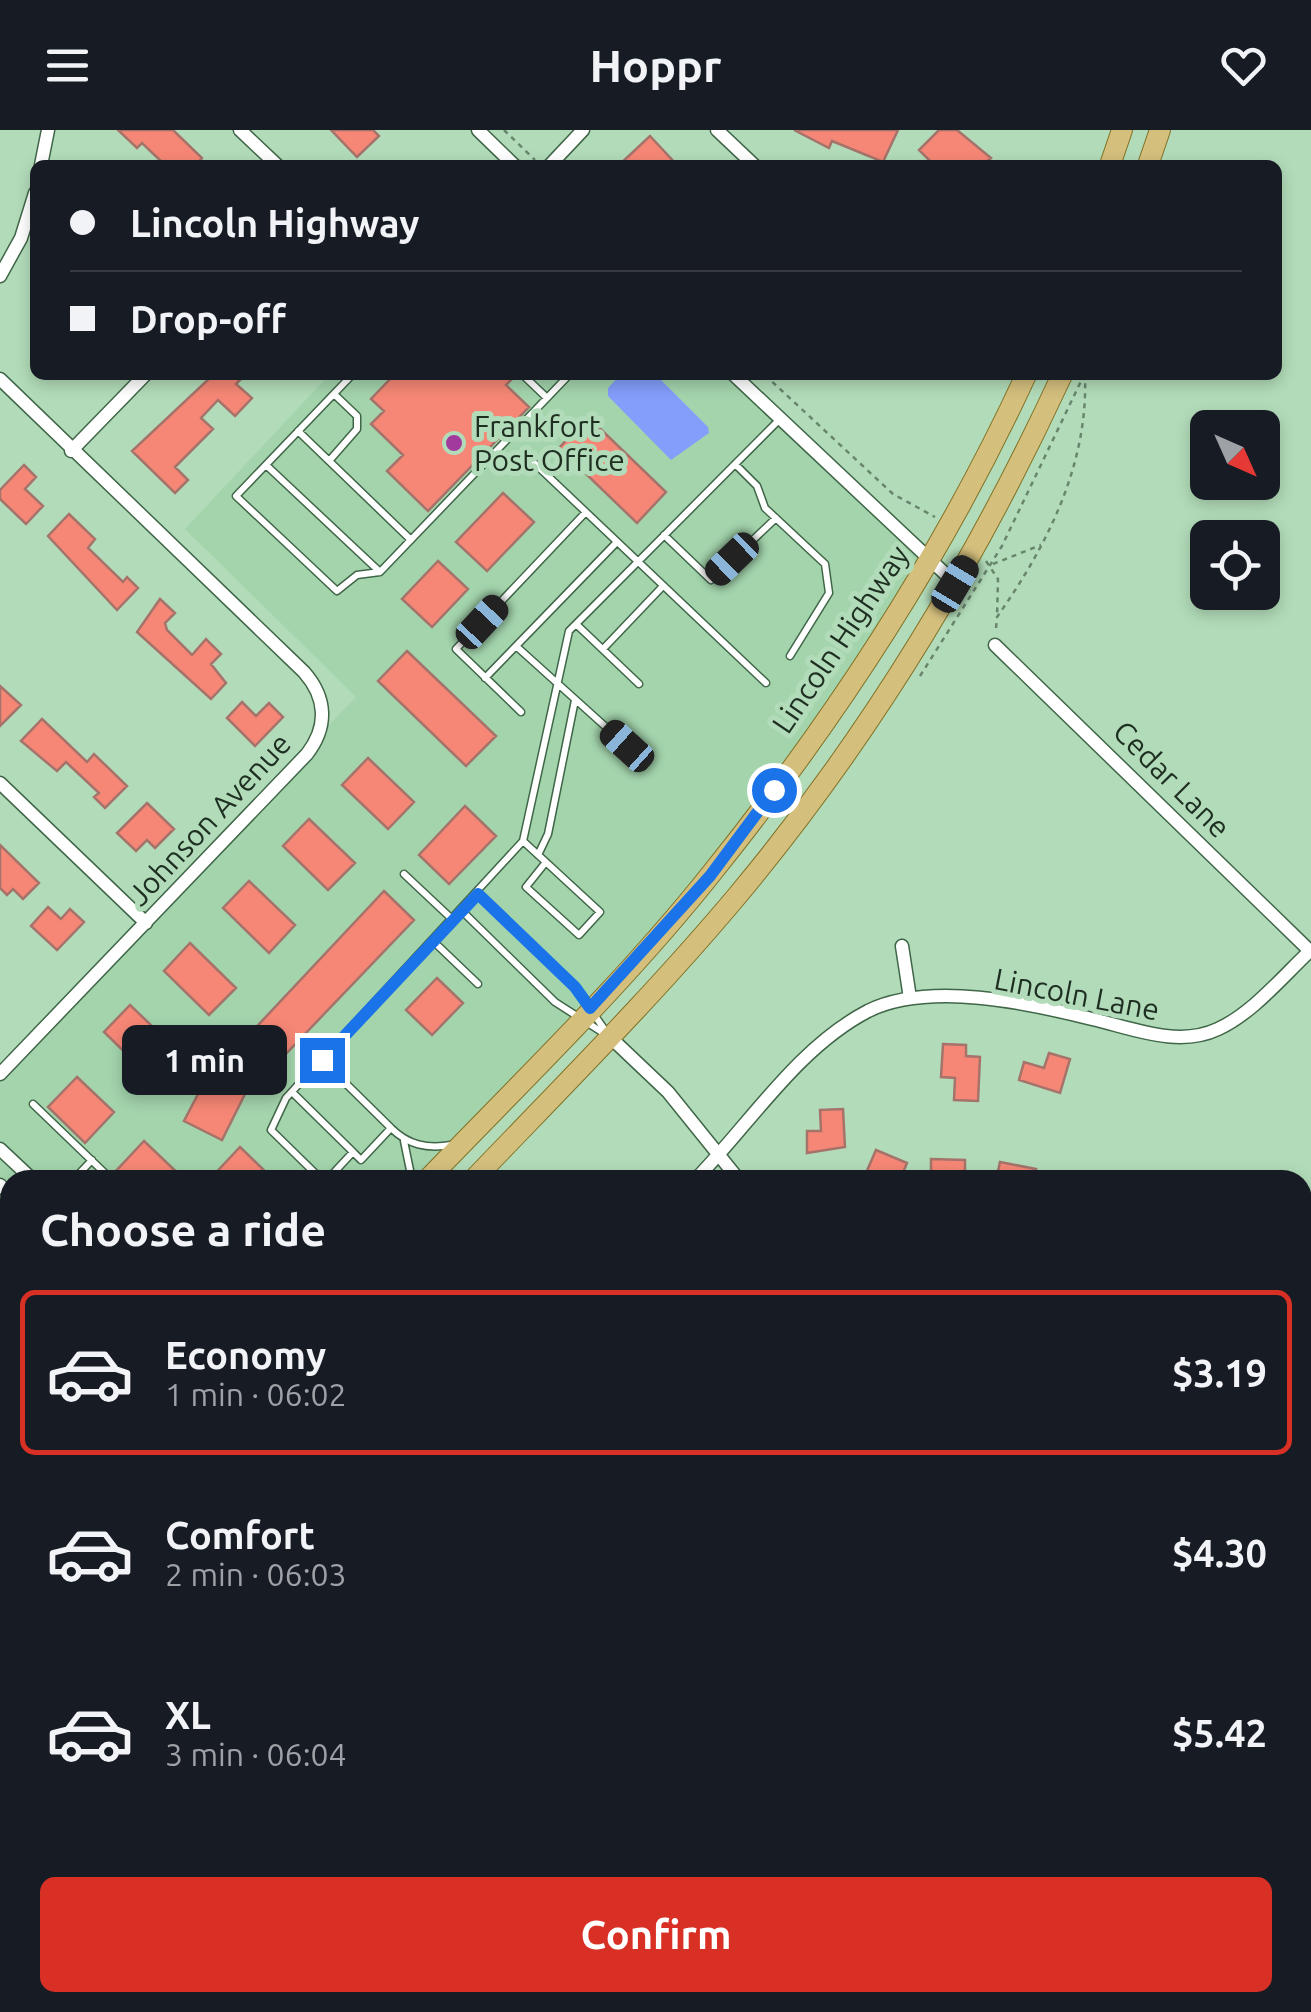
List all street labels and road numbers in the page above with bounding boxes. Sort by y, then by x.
street label: Lincoln Highway [765,539,915,739]
street label: Cedar Lane [1107,714,1237,844]
street label: Johnson Avenue [121,726,297,912]
street label: Lincoln Lane [992,961,1162,1027]

